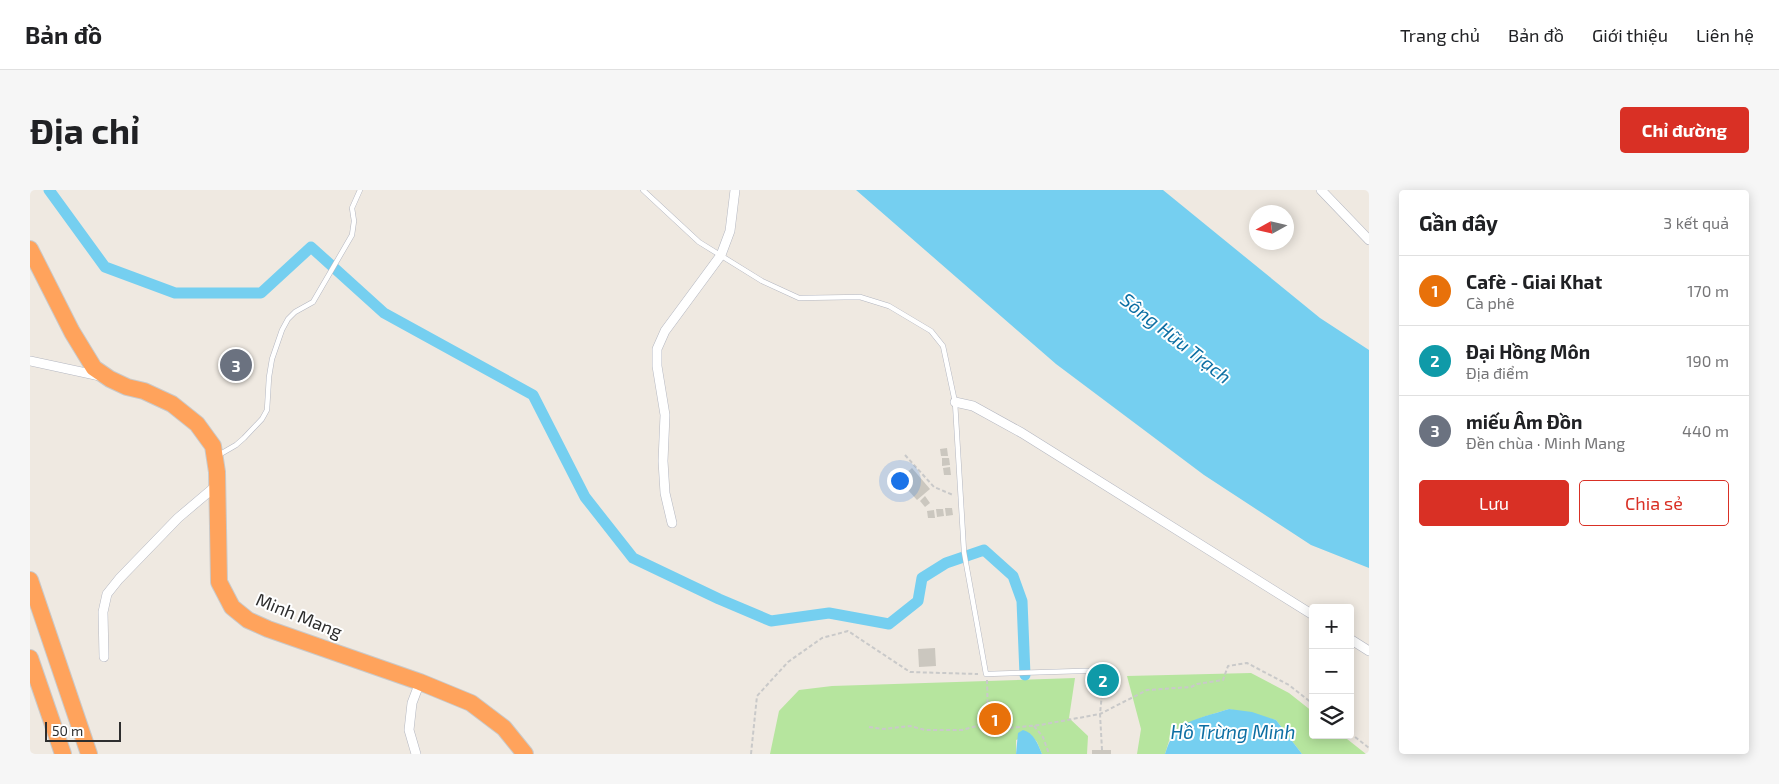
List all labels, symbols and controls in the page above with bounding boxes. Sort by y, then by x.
text: Bản đồ [25,20,102,49]
text: Trang chủ [1400,24,1480,46]
text: Bản đồ [1508,24,1564,46]
text: Giới thiệu [1592,24,1668,46]
text: Liên hệ [1696,24,1754,46]
button: Chỉ đường [1620,107,1749,153]
text: Địa chỉ [30,109,140,151]
north arrow [1249,205,1294,250]
text: Gần đây [1419,210,1498,235]
text: 3 kết quả [1663,213,1729,232]
text: Cafè - Giai Khat [1466,270,1602,293]
text: 1 [1432,281,1438,300]
text: 170 m [1687,281,1729,300]
water label: Sông Hữu Trạch [1116,287,1236,388]
text: Cà phê [1466,293,1515,312]
text: Đại Hồng Môn [1466,340,1590,363]
pin: 3 [220,346,252,384]
text: 2 [1430,351,1440,370]
text: 190 m [1686,351,1729,370]
text: Địa điểm [1466,363,1529,382]
text: miếu Âm Đồn [1466,410,1582,433]
text: 3 [1430,421,1440,440]
text: 440 m [1682,421,1729,440]
text: Đền chùa · Minh Mang [1466,433,1625,452]
your location [887,468,913,494]
button: Lưu [1419,480,1569,526]
button: Chia sẻ [1579,480,1729,526]
street label: Minh Mang [253,588,346,642]
map controls [1309,604,1354,739]
button: + [1309,604,1354,649]
button: − [1309,649,1354,694]
pin: 2 [1087,661,1119,699]
button: layers [1309,694,1354,739]
pin: 1 [979,700,1011,738]
scale bar [45,719,121,742]
water label: Hồ Trừng Minh [1171,720,1295,743]
text: 50 m [52,722,83,739]

